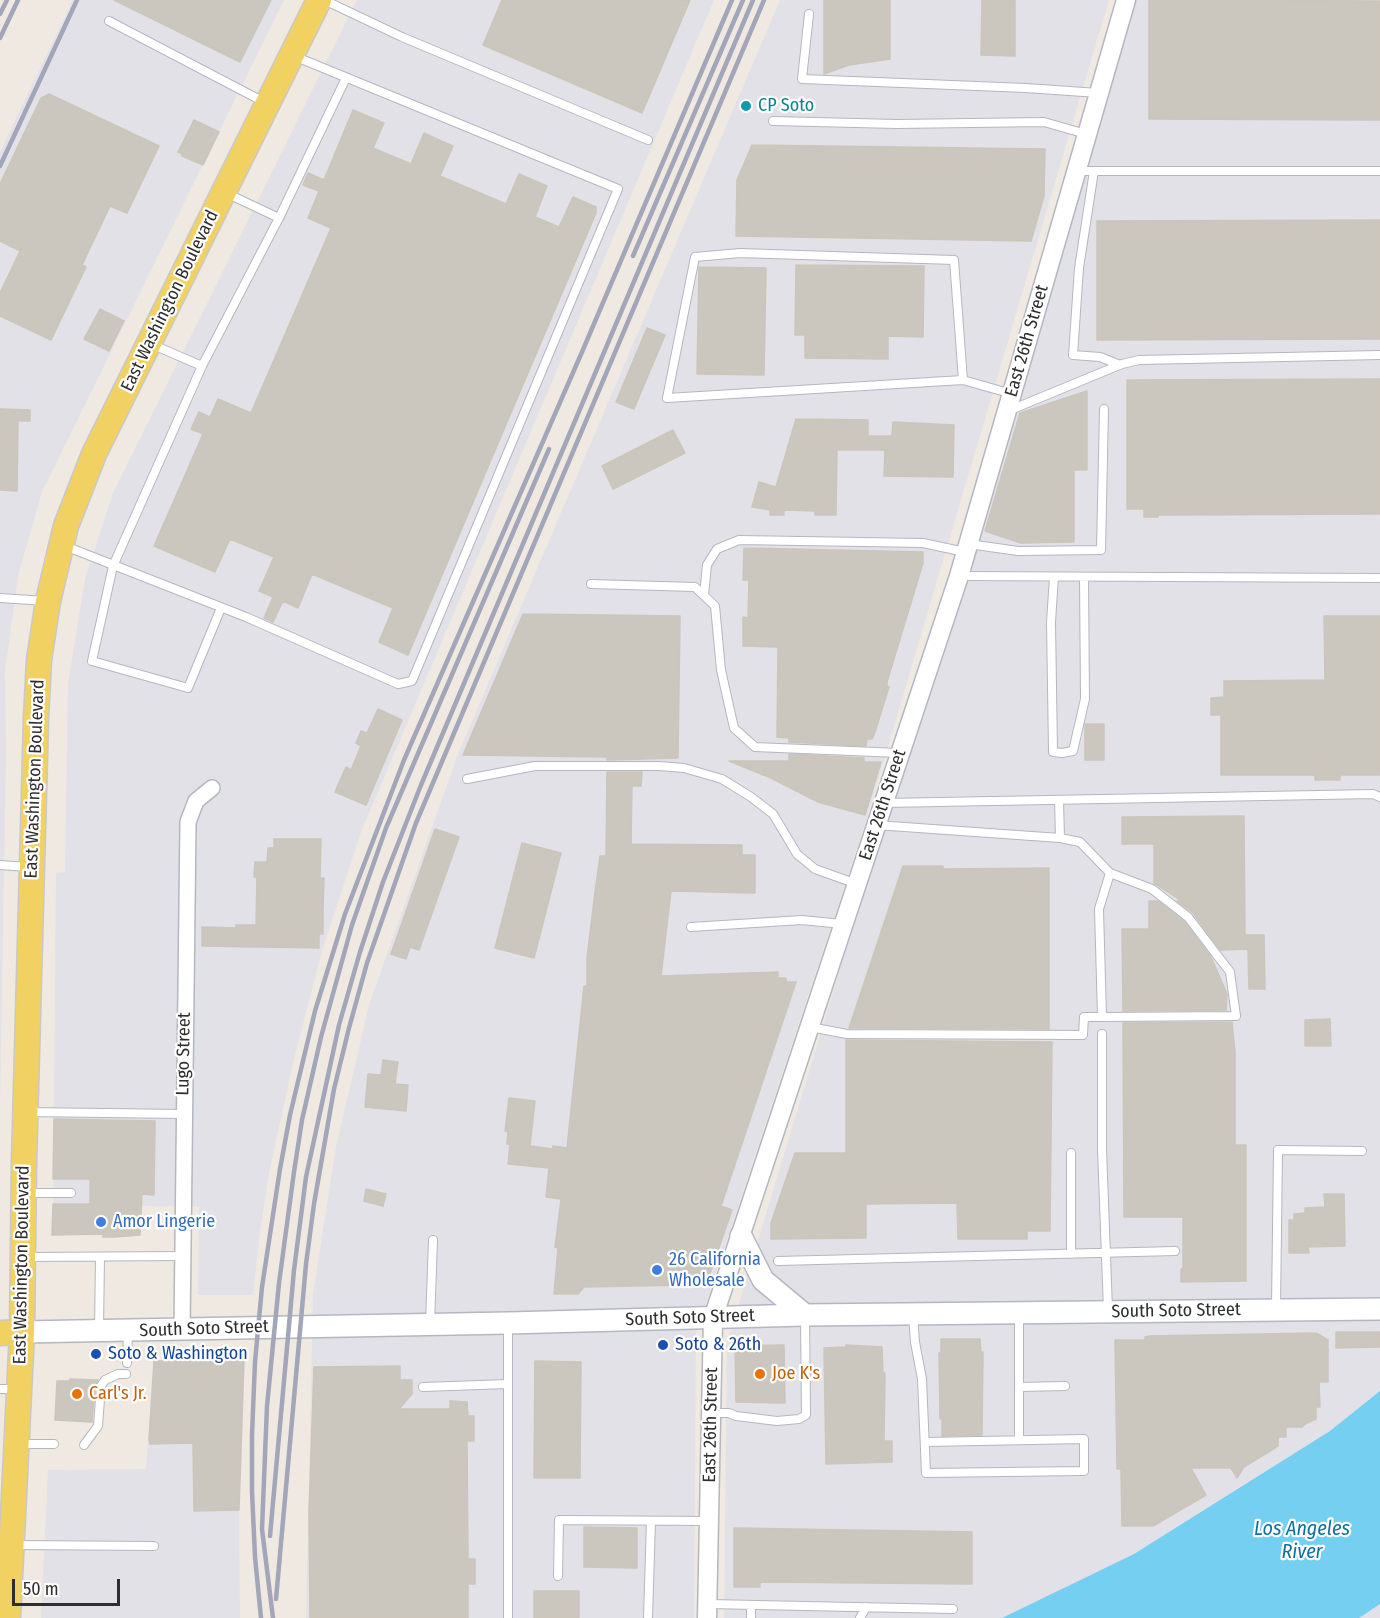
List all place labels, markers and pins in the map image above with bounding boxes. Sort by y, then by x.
place label: CP Soto [758,95,814,117]
marker: CP Soto [739,99,753,113]
place label: Amor Lingerie [113,1211,215,1233]
marker: Amor Lingerie [94,1215,108,1229]
place label: 26 California Wholesale [669,1249,761,1292]
marker: 26 California Wholesale [650,1263,664,1277]
place label: Soto & 26th [675,1334,761,1356]
marker: Soto & 26th [656,1338,670,1352]
place label: Soto & Washington [108,1343,248,1365]
marker: Soto & Washington [89,1347,103,1361]
place label: Joe K's [772,1363,820,1385]
marker: Joe K's [753,1367,767,1381]
place label: Carl's Jr. [89,1383,146,1405]
marker: Carl's Jr. [70,1387,84,1401]

